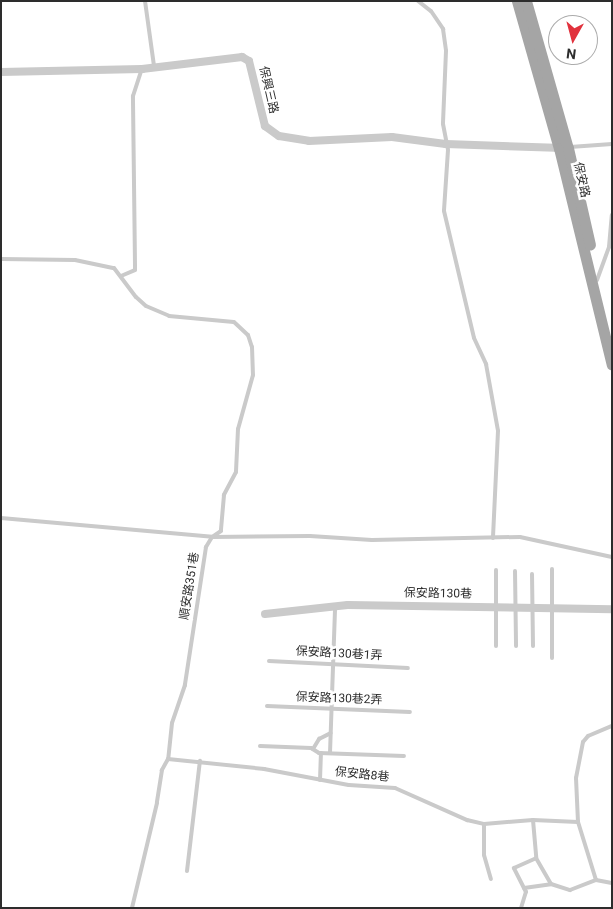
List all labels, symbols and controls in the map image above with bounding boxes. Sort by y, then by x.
north arrow [548,15,598,65]
text: N [565,45,577,62]
street label: 保興三路 [256,65,280,115]
street label: 保安路 [570,161,592,199]
street label: 順安路351巷 [178,551,202,621]
street label: 保安路130巷 [404,586,472,602]
street label: 保安路130巷1弄 [295,645,383,663]
street label: 保安路130巷2弄 [295,690,383,708]
street label: 保安路8巷 [334,765,390,785]

